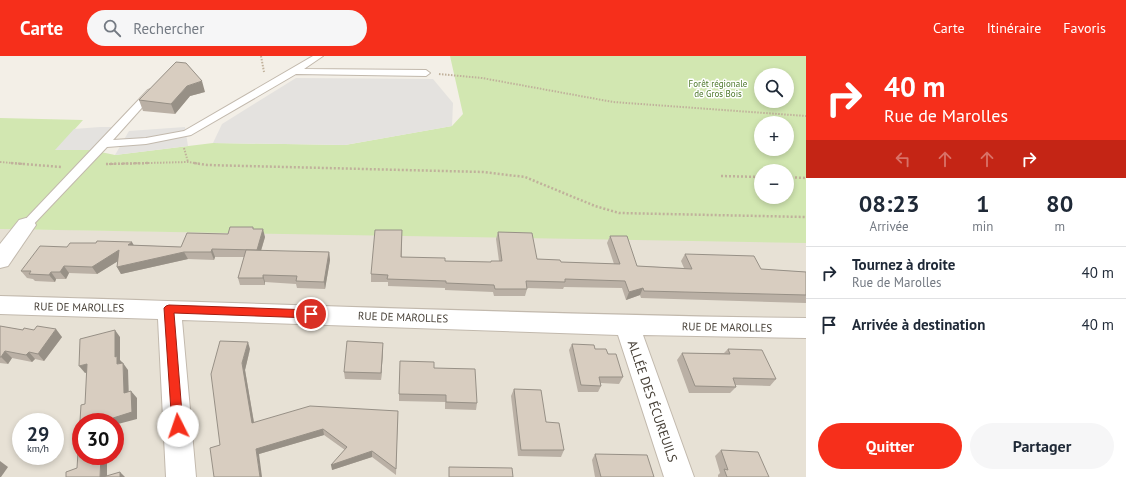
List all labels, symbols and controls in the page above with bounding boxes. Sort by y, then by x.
search box [87,10,367,46]
text: Carte [20,16,63,40]
icon: search [101,17,123,39]
text: Rechercher [133,19,204,38]
text: Carte [933,19,965,37]
text: Itinéraire [987,19,1041,37]
text: Favoris [1063,19,1106,37]
map controls [754,68,794,204]
button: search [754,68,794,108]
text: 40 m [884,68,945,105]
icon: right [818,72,870,124]
park label: Forêt régionale de Gros Bois [689,78,748,99]
text: Rue de Marolles [884,104,1008,127]
button: + [754,116,794,156]
icon: left [892,148,914,170]
icon: ahead [934,148,956,170]
icon: ahead [976,148,998,170]
icon: right [1018,148,1040,170]
button: − [754,164,794,204]
text: 08:23 [859,188,920,219]
text: 1 [976,188,990,219]
text: 80 [1046,188,1073,219]
text: Arrivée [870,218,909,235]
text: min [972,218,993,235]
text: m [1054,218,1065,235]
text: Tournez à droite [852,255,955,274]
icon: right [818,262,840,284]
text: 40 m [1081,263,1114,282]
text: Rue de Marolles [852,274,942,291]
pin [294,297,328,331]
street label: RUE DE MAROLLES [34,299,124,315]
icon: arrive [300,303,322,325]
street label: RUE DE MAROLLES [358,308,449,326]
icon: arrive [818,314,840,336]
text: Arrivée à destination [852,315,985,334]
text: 40 m [1081,315,1114,334]
street label: RUE DE MAROLLES [682,319,772,335]
street label: ALLÉE DES ÉCUREUILS [624,338,681,464]
position arrow [157,405,199,447]
speed limit sign: 30 [72,413,124,465]
text: 29 [27,421,49,447]
button: Quitter [818,423,962,469]
button: Partager [970,423,1114,469]
text: km/h [27,442,49,455]

